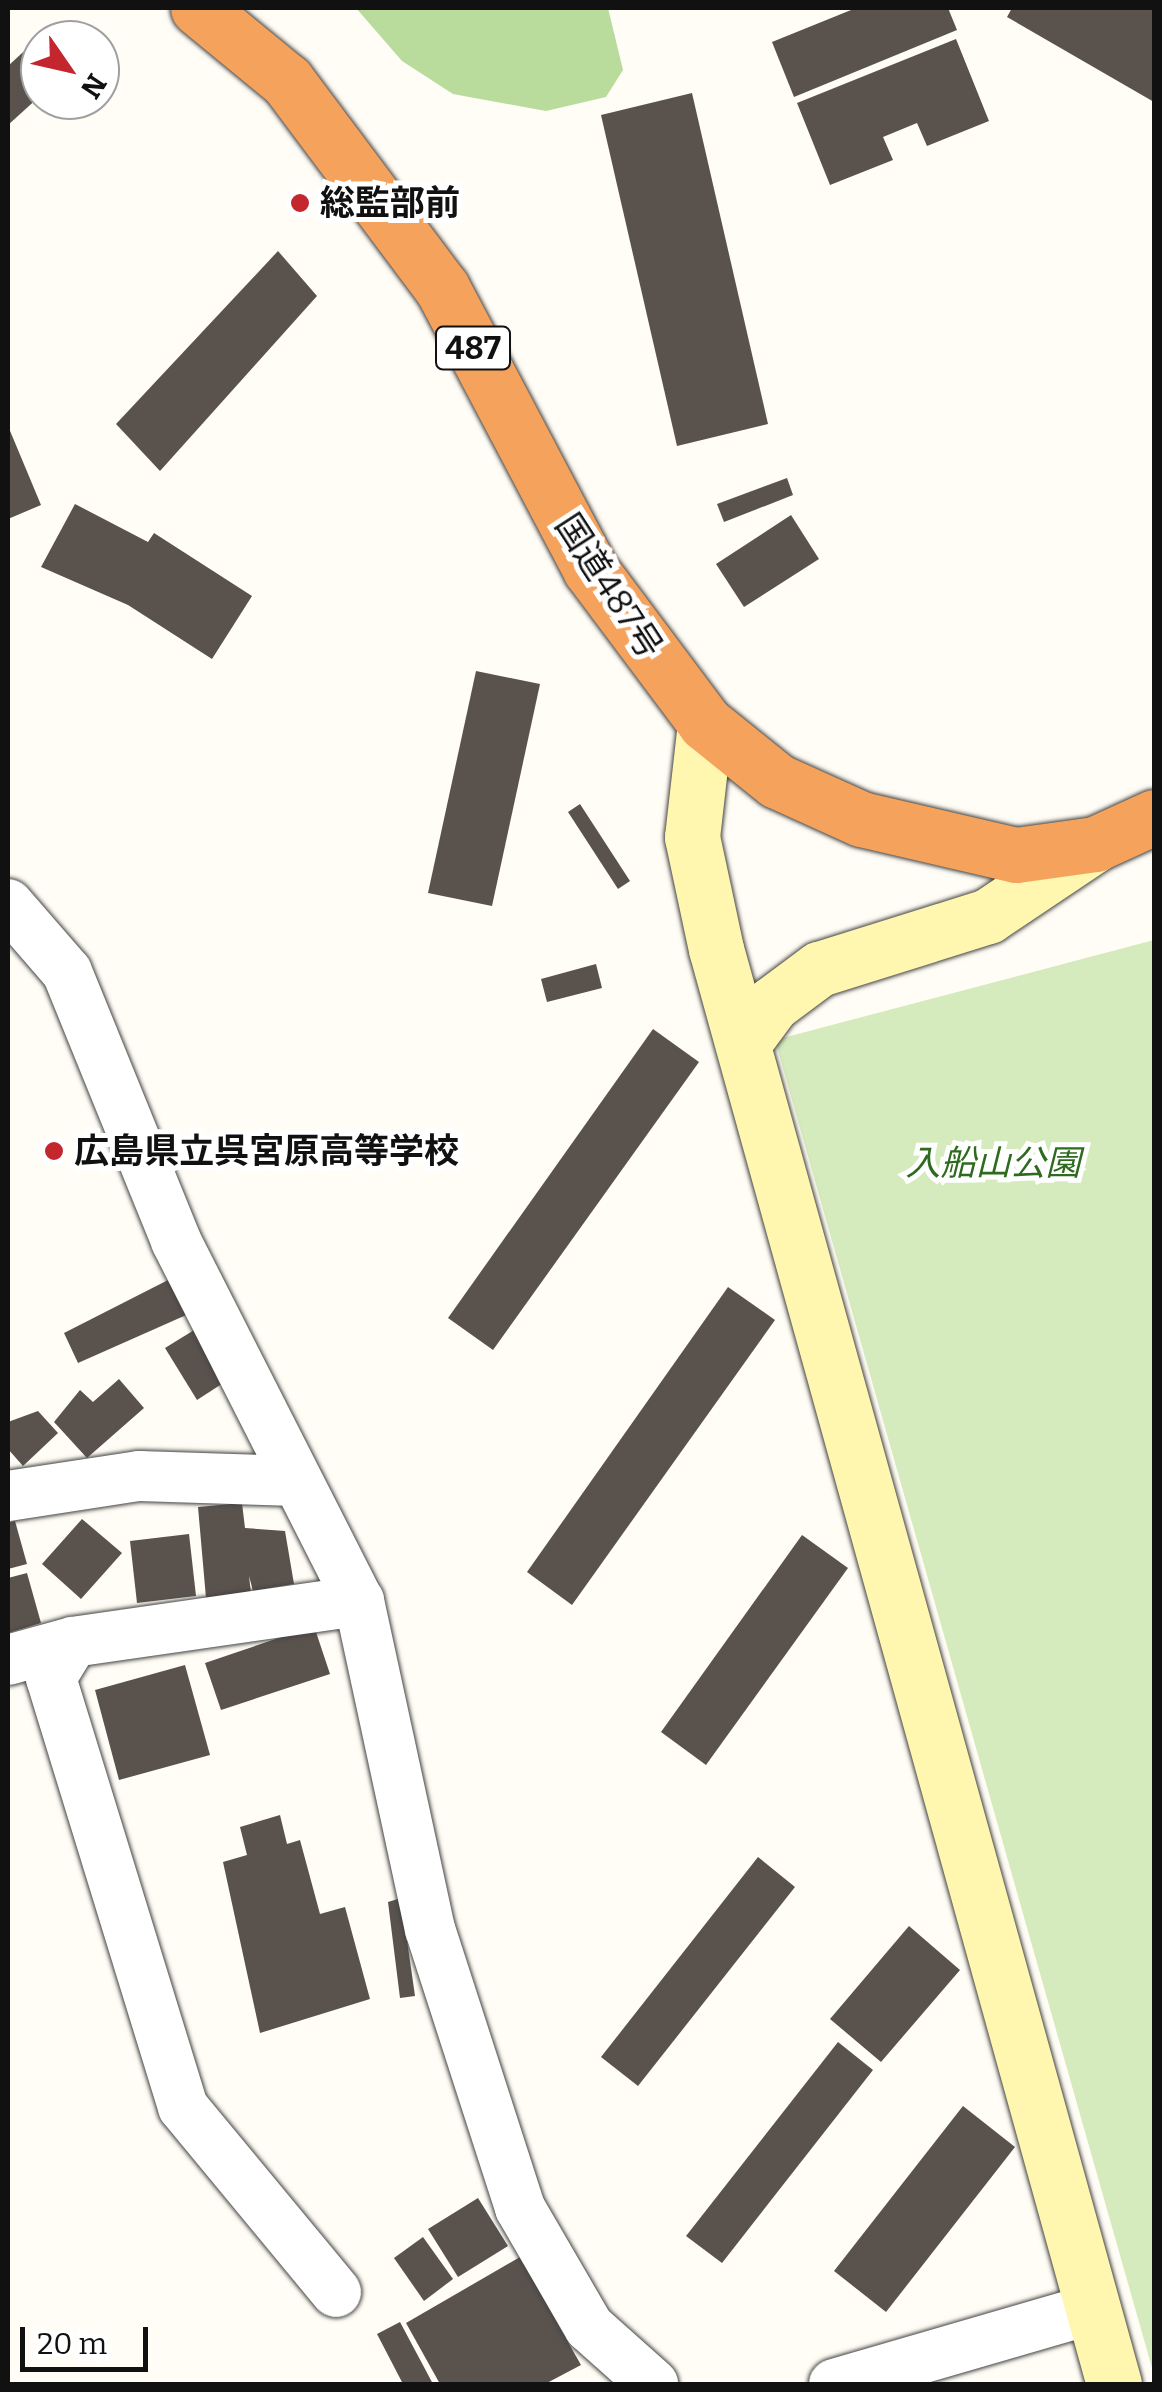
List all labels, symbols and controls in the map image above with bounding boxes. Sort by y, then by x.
north arrow [20,20,120,120]
text: N [74,68,113,104]
place label: 総監部前 [320,182,460,224]
marker: 総監部前 [289,192,311,214]
road number: 487 [433,321,513,375]
street label: 国道487号 [547,506,671,666]
place label: 広島県立呉宮原高等学校 [74,1130,459,1172]
marker: 広島県立呉宮原高等学校 [43,1140,65,1162]
park label: 入船山公園 [906,1142,1080,1184]
scale bar [25,2307,152,2369]
text: 20 m [37,2326,107,2362]

